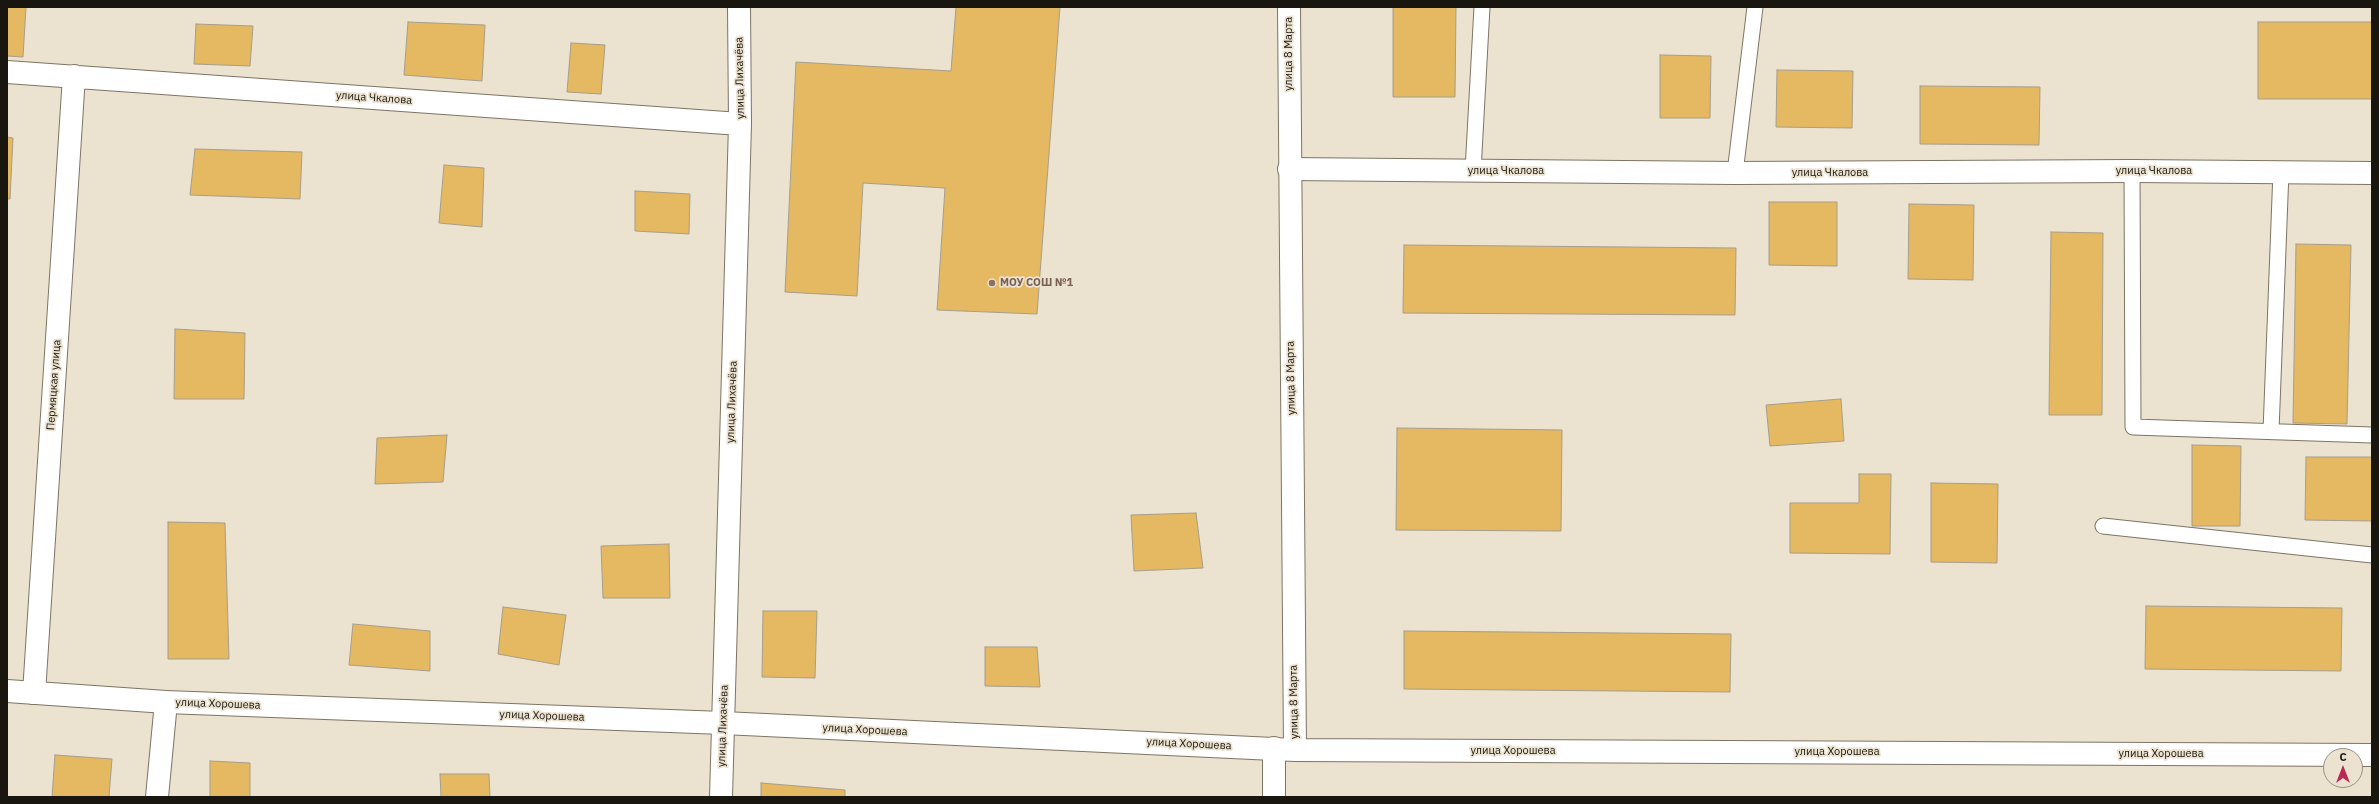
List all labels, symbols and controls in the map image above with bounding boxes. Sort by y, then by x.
street label: улица 8 Марта [1282,17,1296,91]
street label: улица Лихачёва [733,37,747,119]
street label: улица Чкалова [335,89,413,107]
street label: улица Чкалова [1468,164,1544,178]
street label: улица Чкалова [2116,164,2192,178]
street label: улица Чкалова [1792,166,1868,180]
place label: МОУ СОШ №1 [1000,276,1073,290]
marker: МОУ СОШ №1 [987,278,997,288]
street label: Пермяцкая улица [44,339,64,431]
street label: улица 8 Марта [1284,341,1298,415]
street label: улица Лихачёва [724,361,740,443]
street label: улица 8 Марта [1287,665,1301,739]
street label: улица Лихачёва [715,685,731,767]
street label: улица Хорошева [175,696,261,712]
street label: улица Хорошева [499,708,585,724]
street label: улица Хорошева [822,721,908,739]
street label: улица Хорошева [1146,735,1232,753]
street label: улица Хорошева [1470,744,1556,758]
street label: улица Хорошева [1794,745,1880,759]
street label: улица Хорошева [2118,747,2204,761]
north arrow [2323,748,2363,788]
text: С [2339,750,2347,764]

